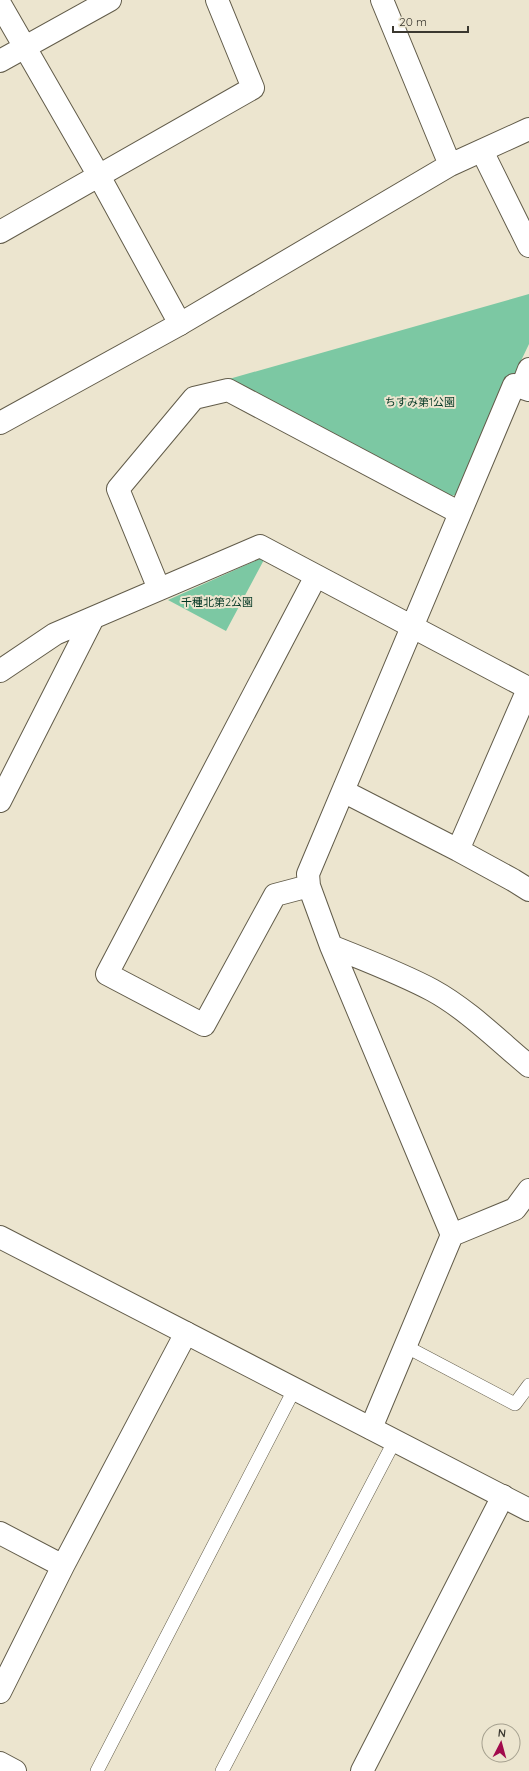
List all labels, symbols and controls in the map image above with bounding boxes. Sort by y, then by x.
scale bar [393,8,468,34]
text: 20 m [399,14,427,29]
park label: ちすみ第1公園 [385,395,455,409]
park label: 千種北第2公園 [181,595,253,609]
north arrow [481,1723,521,1763]
text: N [497,1726,507,1740]

